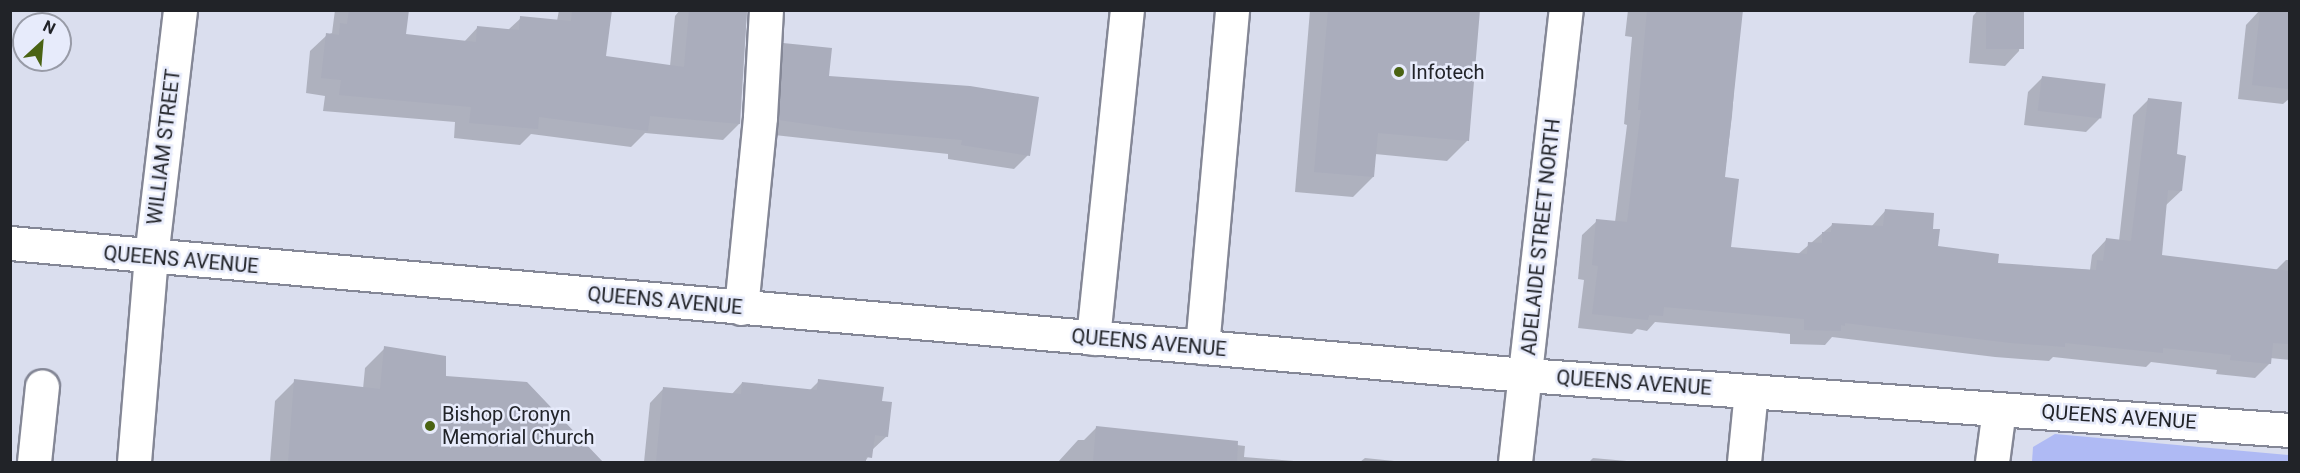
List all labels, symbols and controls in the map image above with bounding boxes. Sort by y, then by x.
north arrow [12,12,72,72]
text: N [40,16,58,38]
place label: Infotech [1411,60,1484,84]
marker: Infotech [1392,65,1406,79]
street label: WILLIAM STREET [143,68,185,226]
street label: ADELAIDE STREET NORTH [1517,117,1565,357]
street label: QUEENS AVENUE [103,241,259,279]
street label: QUEENS AVENUE [587,282,743,320]
street label: QUEENS AVENUE [1071,324,1227,362]
street label: QUEENS AVENUE [1556,366,1712,400]
street label: QUEENS AVENUE [2041,400,2197,434]
place label: Bishop Cronyn Memorial Church [442,402,594,449]
marker: Bishop Cronyn Memorial Church [423,419,437,433]

